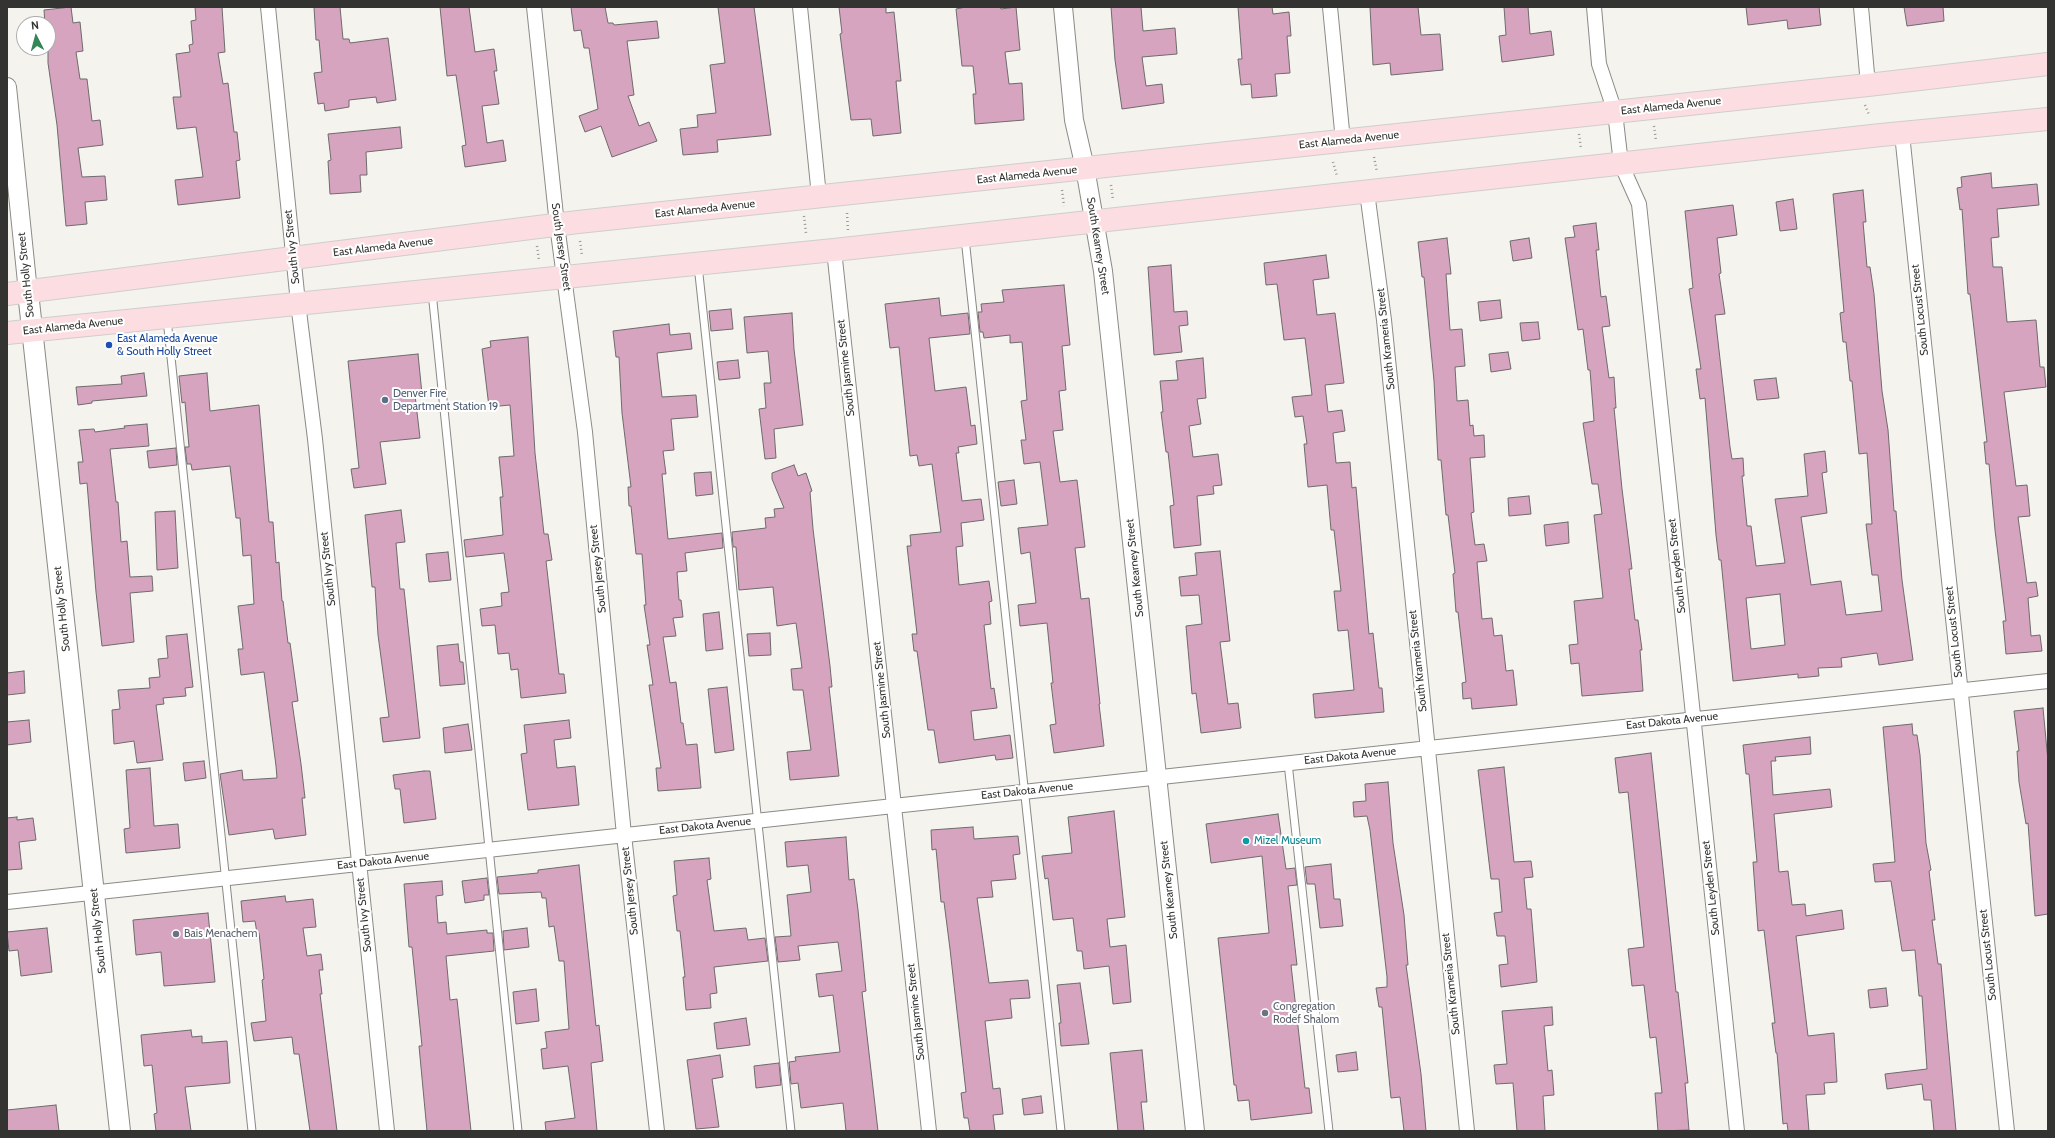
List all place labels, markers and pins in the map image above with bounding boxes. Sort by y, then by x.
place label: East Alameda Avenue & South Holly Street [117,332,218,358]
marker: East Alameda Avenue & South Holly Street [104,340,114,350]
place label: Denver Fire Department Station 19 [393,387,498,413]
marker: Denver Fire Department Station 19 [380,395,390,405]
place label: Mizel Museum [1254,834,1321,848]
marker: Mizel Museum [1241,836,1251,846]
place label: Bais Menachem [184,927,257,941]
marker: Bais Menachem [171,929,181,939]
place label: Congregation Rodef Shalom [1273,1000,1339,1026]
marker: Congregation Rodef Shalom [1260,1008,1270,1018]

